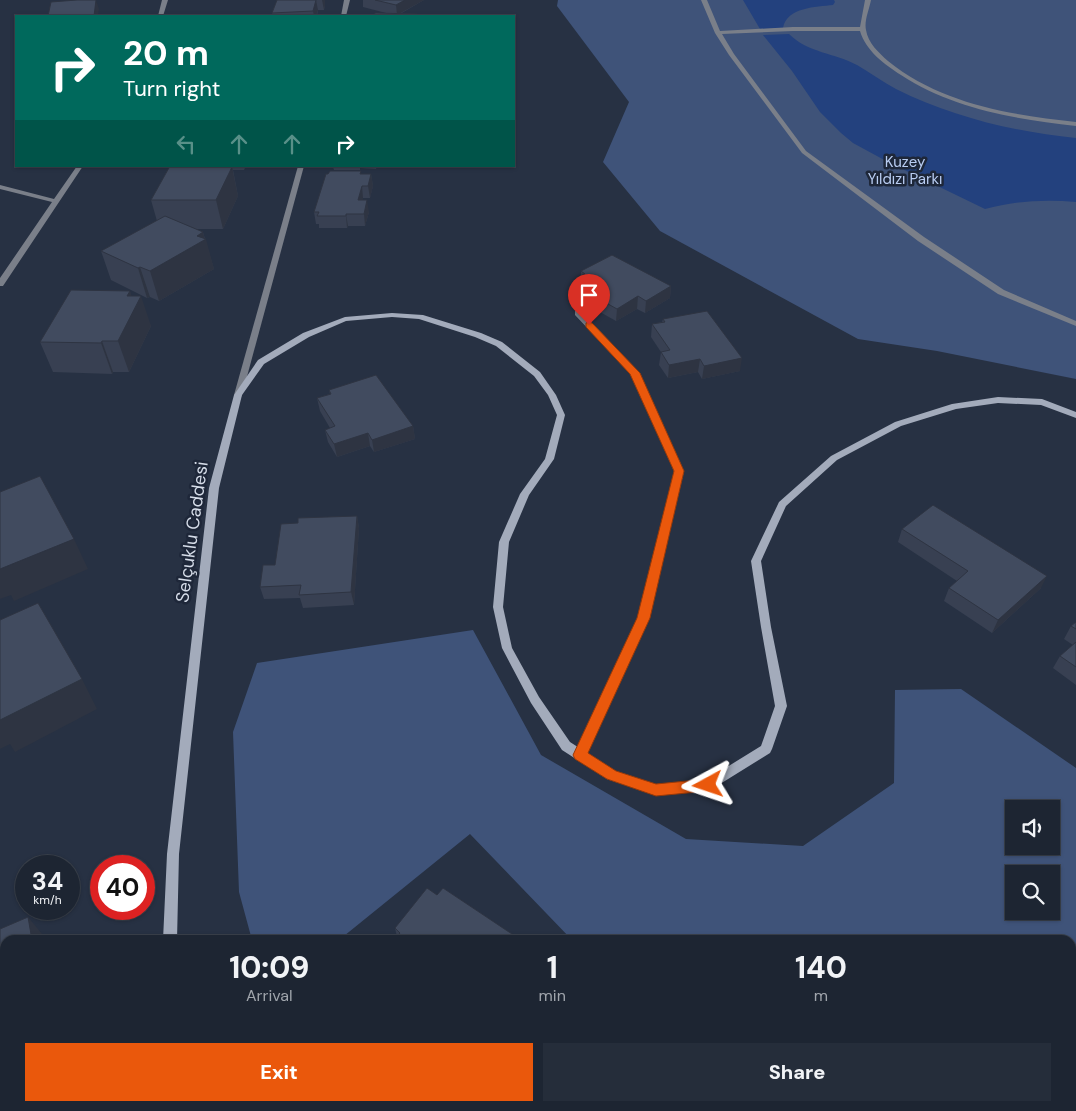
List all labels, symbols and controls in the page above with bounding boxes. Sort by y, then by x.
text: 20 m [123,30,209,76]
icon: right [40,35,105,100]
text: Turn right [123,74,220,103]
icon: left [172,130,200,158]
icon: ahead [225,130,253,158]
icon: ahead [278,130,306,158]
icon: right [331,130,359,158]
park label: Kuzey Yıldızı Parkı [868,152,942,189]
pin [568,274,610,325]
icon: arrive [575,281,603,309]
street label: Selçuklu Caddesi [170,460,214,604]
position arrow [681,758,733,810]
map controls [1005,800,1060,920]
button: sound [1005,800,1060,855]
speed limit sign: 40 [90,855,155,920]
text: 34 [32,865,63,898]
button: search [1005,865,1060,920]
text: km/h [33,892,62,908]
text: 10:09 [229,948,309,987]
text: 1 [547,948,558,987]
text: 140 [795,948,847,987]
text: Arrival [246,985,293,1006]
text: min [539,985,566,1006]
text: m [814,985,828,1006]
button: Exit [25,1043,533,1101]
button: Share [543,1043,1051,1101]

